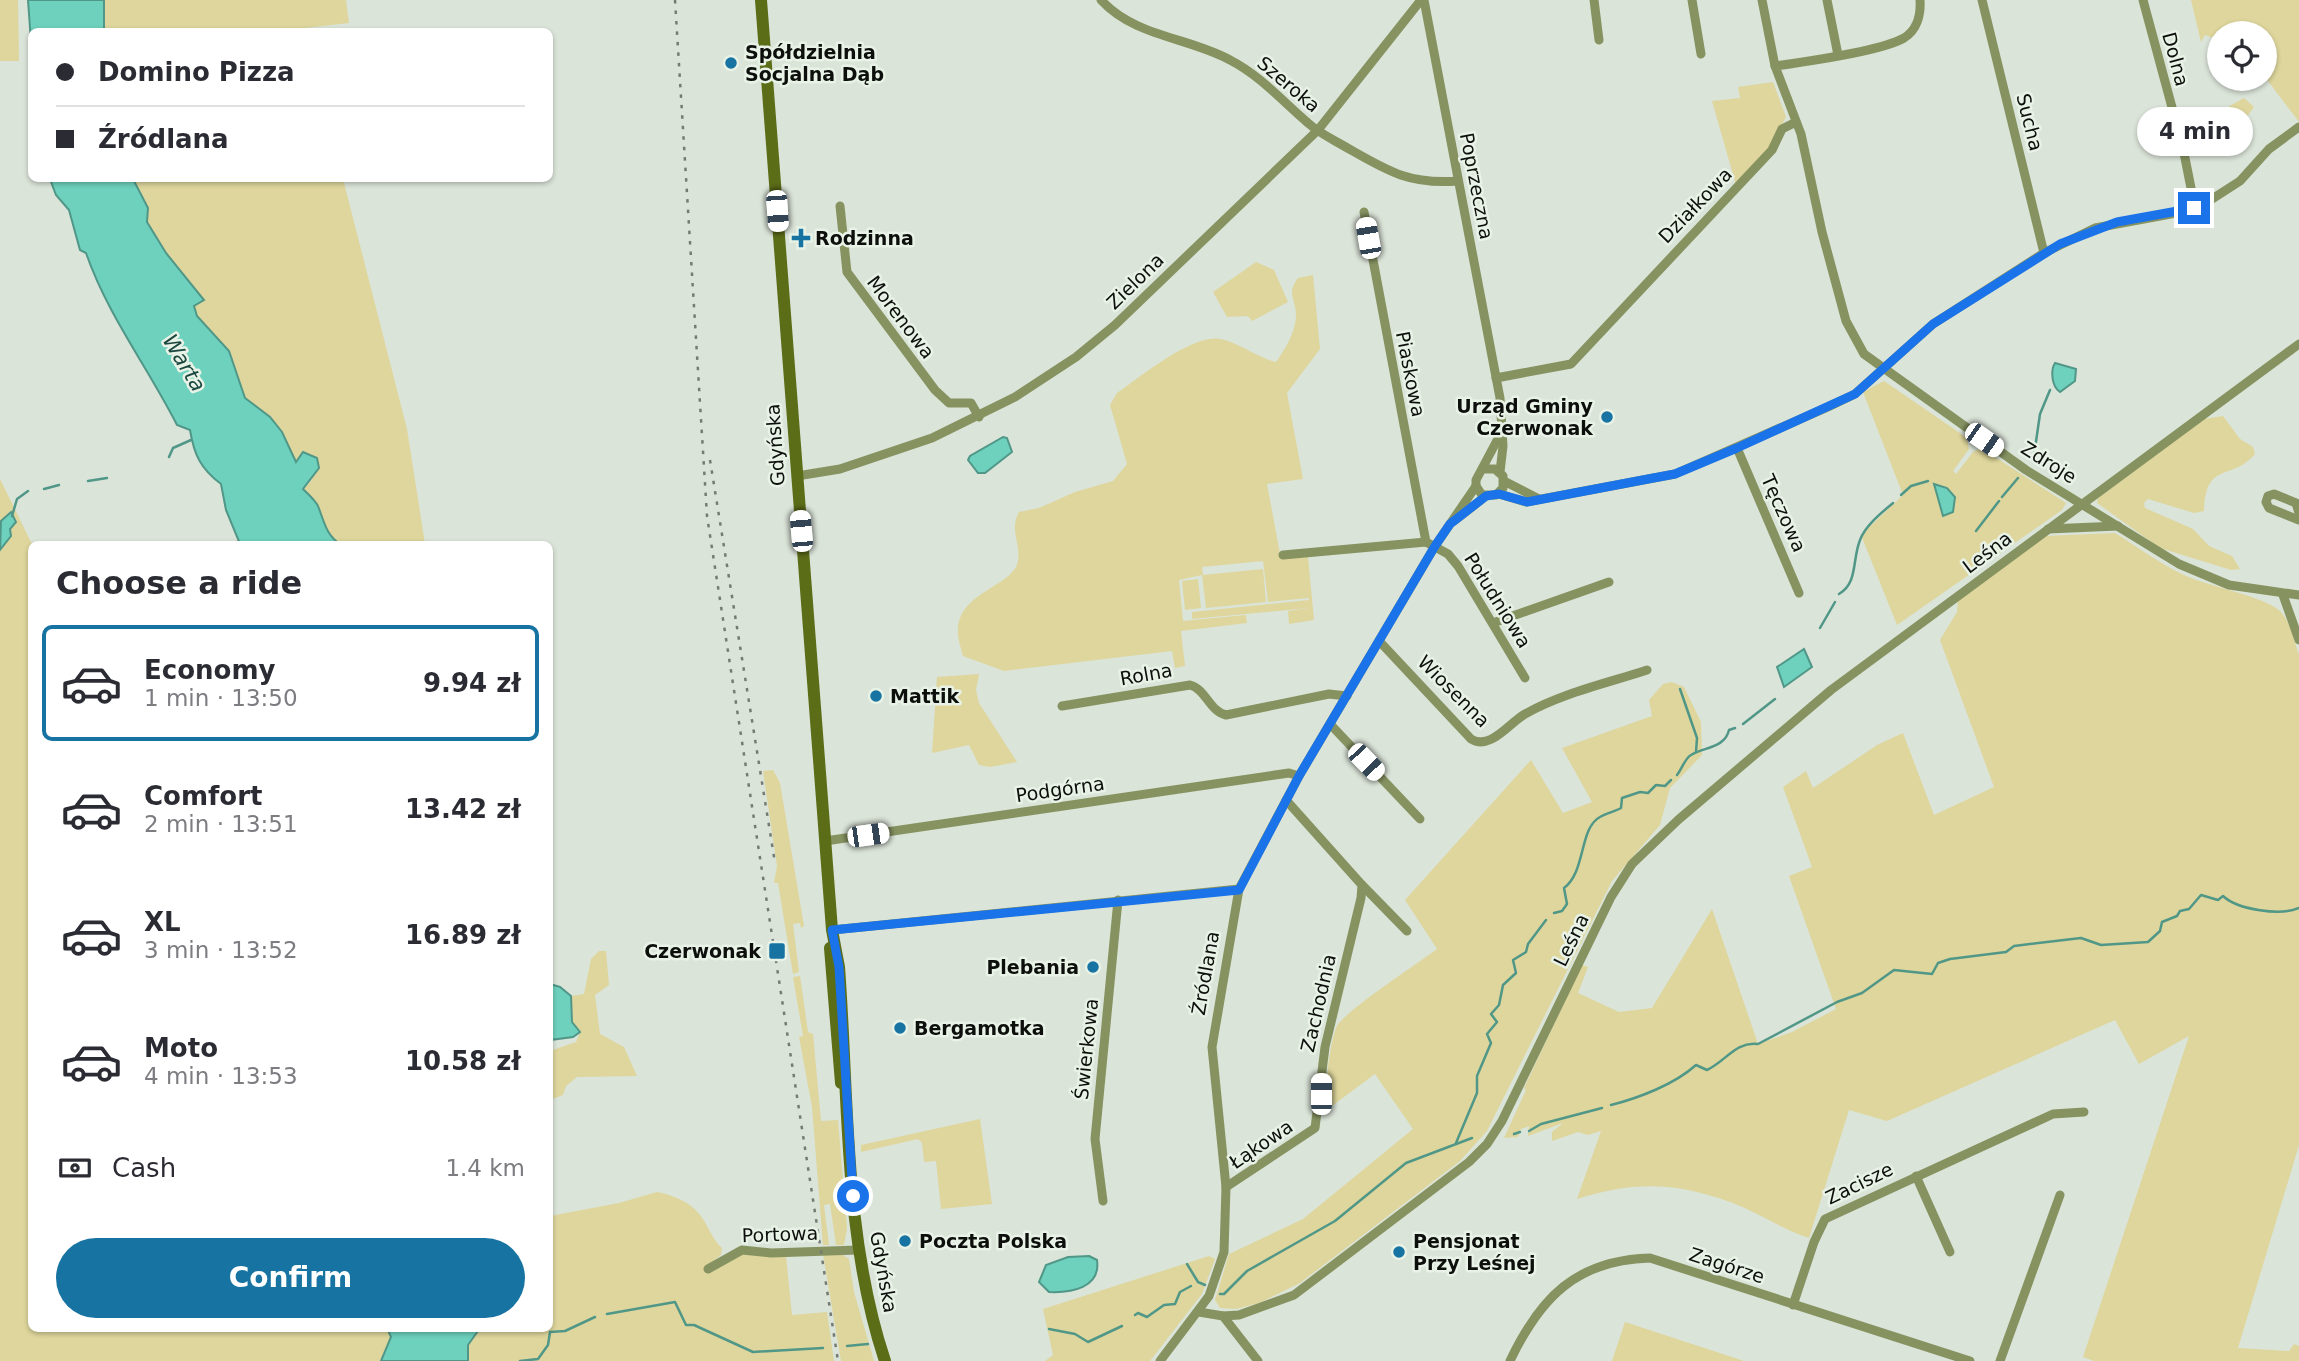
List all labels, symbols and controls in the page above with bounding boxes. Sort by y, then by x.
map controls [2207,21,2277,91]
button: locate [2207,21,2277,91]
street label: Dolna [2158,29,2194,89]
place label: Spółdzielnia Socjalna Dąb [745,41,884,85]
street label: Szeroka [1253,51,1325,117]
marker: Spółdzielnia Socjalna Dąb [723,55,739,71]
text: Domino Pizza [98,57,295,87]
street label: Sucha [2012,91,2048,153]
callout: 4 min [2136,106,2252,156]
text: 4 min [2159,118,2231,144]
text: Źródlana [98,124,229,154]
street label: Poprzeczna [1456,131,1498,241]
street label: Działkowa [1654,163,1736,247]
car [766,189,789,233]
route end [2178,192,2210,224]
car [1355,215,1382,261]
place label: Rodzinna [815,227,914,249]
marker: Rodzinna [793,230,809,246]
street label: Zielona [1102,249,1168,313]
street label: Morenowa [863,271,939,363]
street label: Piaskowa [1392,329,1430,419]
water label: Warta [158,330,210,396]
place label: Urząd Gminy Czerwonak [1456,395,1594,439]
street label: Gdyńska [761,403,789,487]
marker: Urząd Gminy Czerwonak [1599,409,1615,425]
car [1961,419,2008,461]
street label: Zdroje [2017,436,2081,488]
street label: Tęczowa [1757,470,1811,555]
car [789,509,814,553]
street label: Leśna [1958,527,2016,577]
street label: Południowa [1460,548,1536,652]
text: Choose a ride [56,564,302,602]
street label: Wiosenna [1413,650,1495,732]
icon: car [60,652,123,715]
text: Economy [144,655,275,685]
street label: Rolna [1118,659,1174,689]
text: 9.94 zł [423,668,521,698]
text: 1 min · 13:50 [144,685,298,711]
place label: Mattik [890,685,959,707]
marker: Mattik [868,688,884,704]
car [1344,740,1389,784]
street label: Podgórna [1014,772,1106,806]
icon: car [60,778,123,841]
text: Comfort [144,781,262,811]
text: 13.42 zł [405,794,521,824]
text: 2 min · 13:51 [144,811,298,837]
car [846,822,891,848]
icon: car [60,904,123,967]
text: XL [144,907,181,937]
street label: Leśna [1549,910,1593,970]
text: 16.89 zł [405,920,521,950]
street label: Źródlana [1187,929,1223,1017]
text: 3 min · 13:52 [144,937,298,963]
place label: Czerwonak [644,940,761,962]
marker: Czerwonak [767,941,787,961]
street label: Zachodnia [1296,952,1340,1054]
place label: Plebania [986,956,1079,978]
marker: Plebania [1085,959,1101,975]
street label: Świerkowa [1069,997,1102,1101]
place label: Bergamotka [914,1017,1045,1039]
marker: Bergamotka [892,1020,908,1036]
icon: car [60,1030,123,1093]
text: Moto [144,1033,218,1063]
text: 10.58 zł [405,1046,521,1076]
text: 4 min · 13:53 [144,1063,298,1089]
car [1311,1073,1332,1115]
street label: Łąkowa [1224,1115,1297,1174]
icon: cash [56,1149,94,1187]
text: Cash [112,1153,176,1183]
text: 1.4 km [445,1155,525,1181]
street label: Zacisze [1822,1157,1896,1209]
route start [837,1180,869,1212]
street label: Portowa [741,1222,819,1246]
street label: Gdyńska [866,1230,902,1314]
place label: Poczta Polska [919,1230,1067,1252]
place label: Pensjonat Przy Leśnej [1413,1230,1536,1274]
marker: Poczta Polska [897,1233,913,1249]
button: Confirm [56,1238,525,1318]
street label: Zagórze [1687,1243,1767,1287]
marker: Pensjonat Przy Leśnej [1391,1244,1407,1260]

